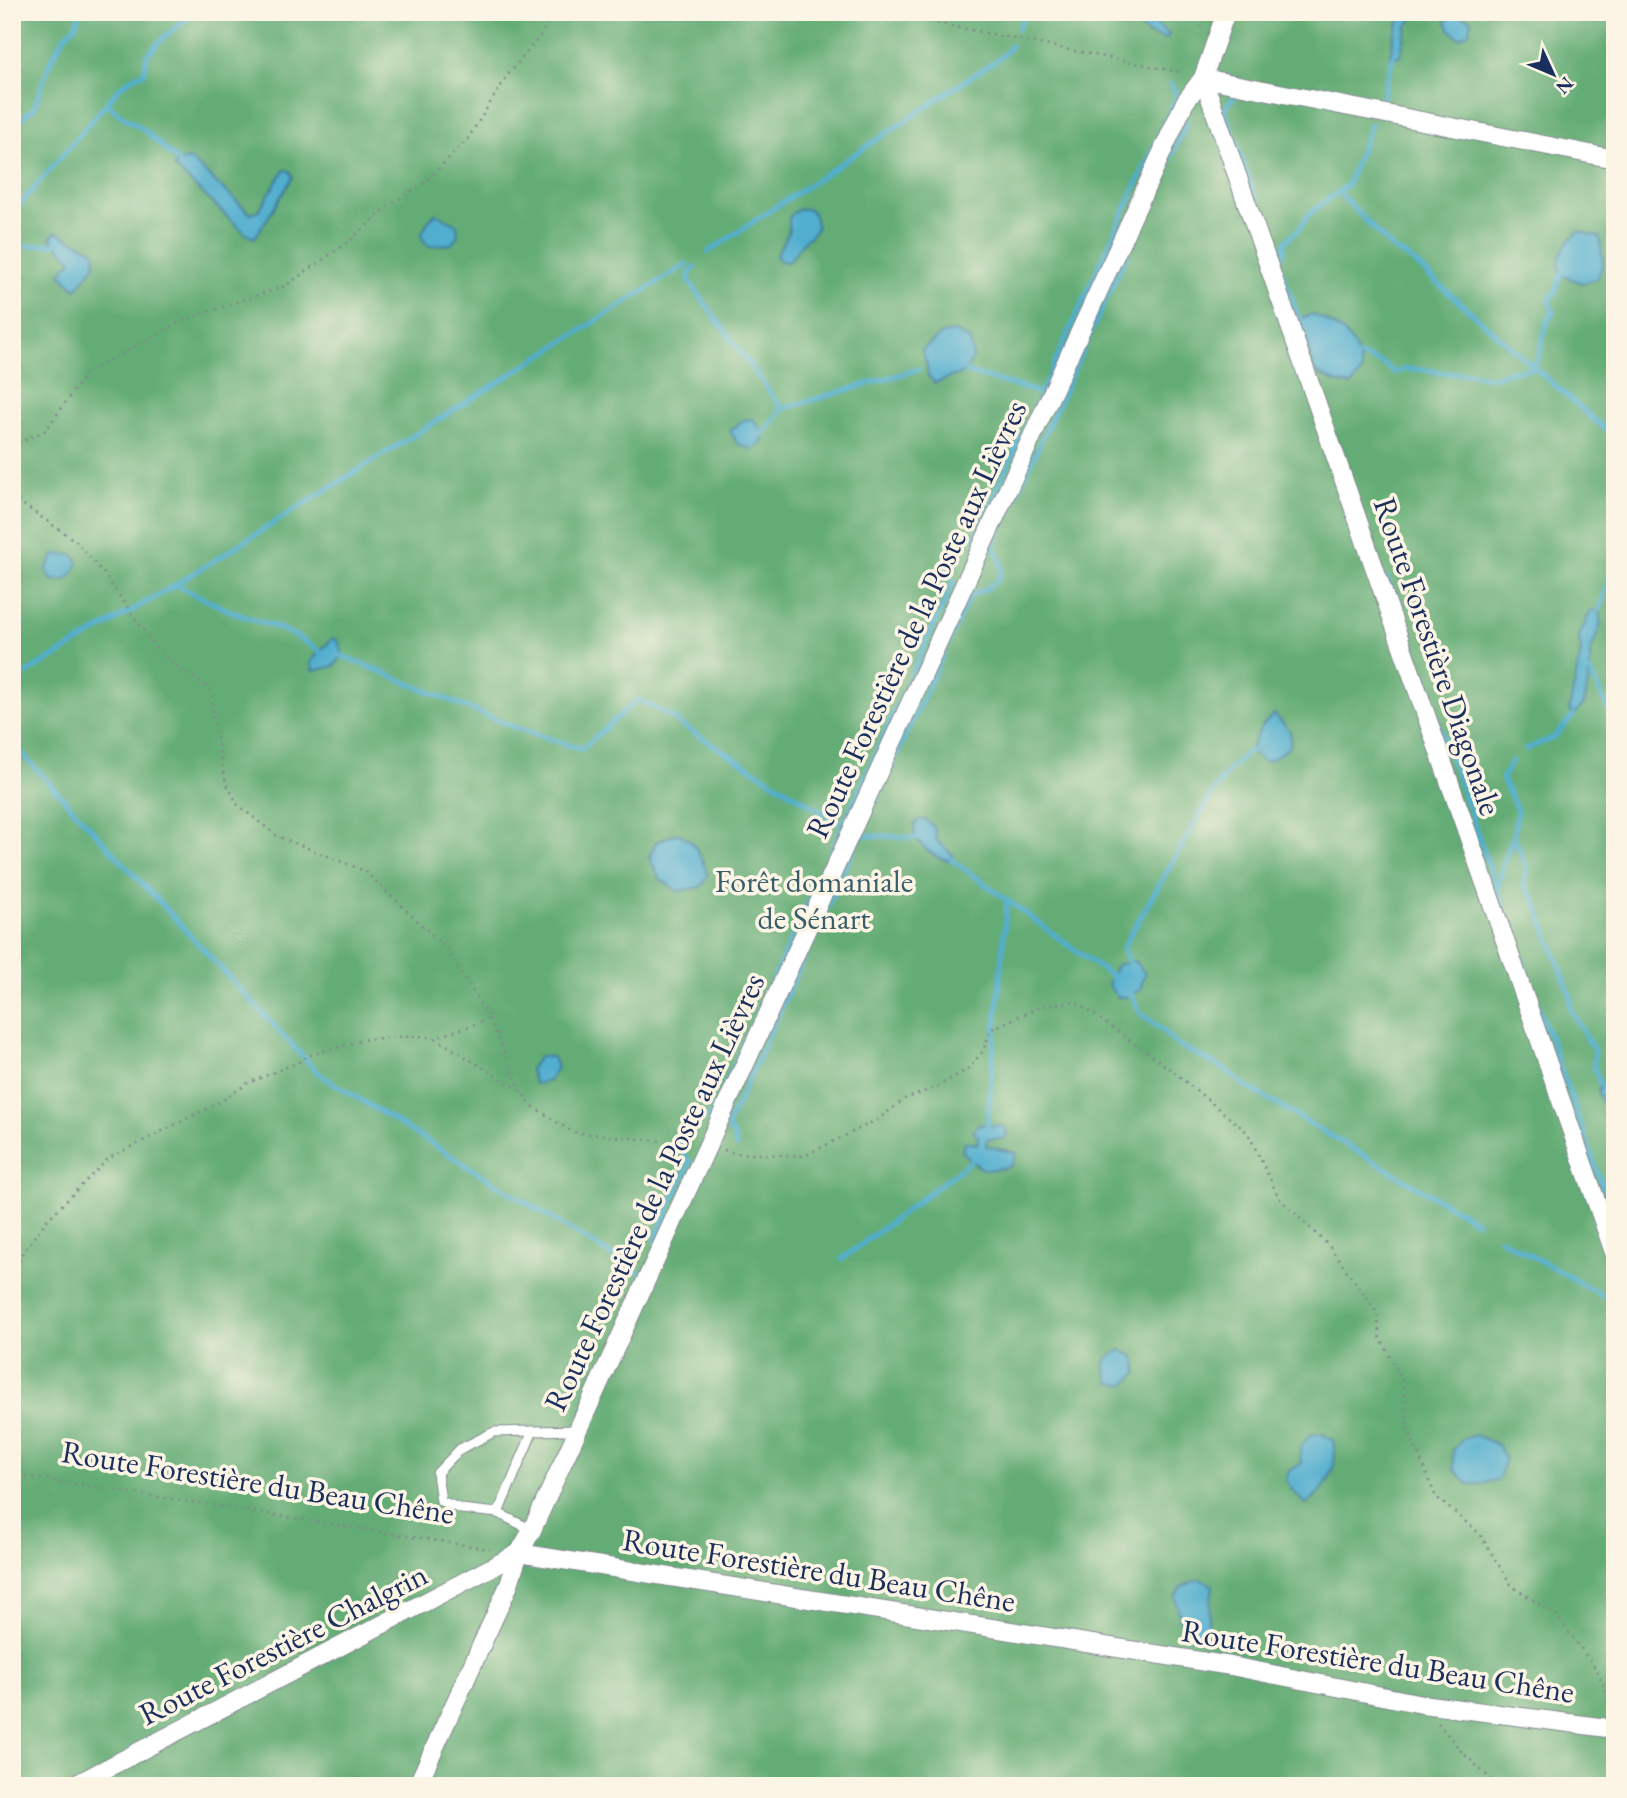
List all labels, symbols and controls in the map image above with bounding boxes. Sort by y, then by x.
north arrow [1518,38,1588,108]
text: N [1550,71,1579,100]
street label: Route Forestière de la Poste aux Lièvres [796,393,1036,845]
street label: Route Forestière Diagonale [1364,492,1512,820]
park label: Forêt domaniale de Sénart [715,860,913,939]
street label: Route Forestière de la Poste aux Lièvres [534,966,774,1418]
street label: Route Forestière du Beau Chêne [59,1430,457,1534]
street label: Route Forestière du Beau Chêne [620,1518,1018,1622]
street label: Route Forestière Chalgrin [132,1553,434,1735]
street label: Route Forestière du Beau Chêne [1179,1609,1577,1713]

